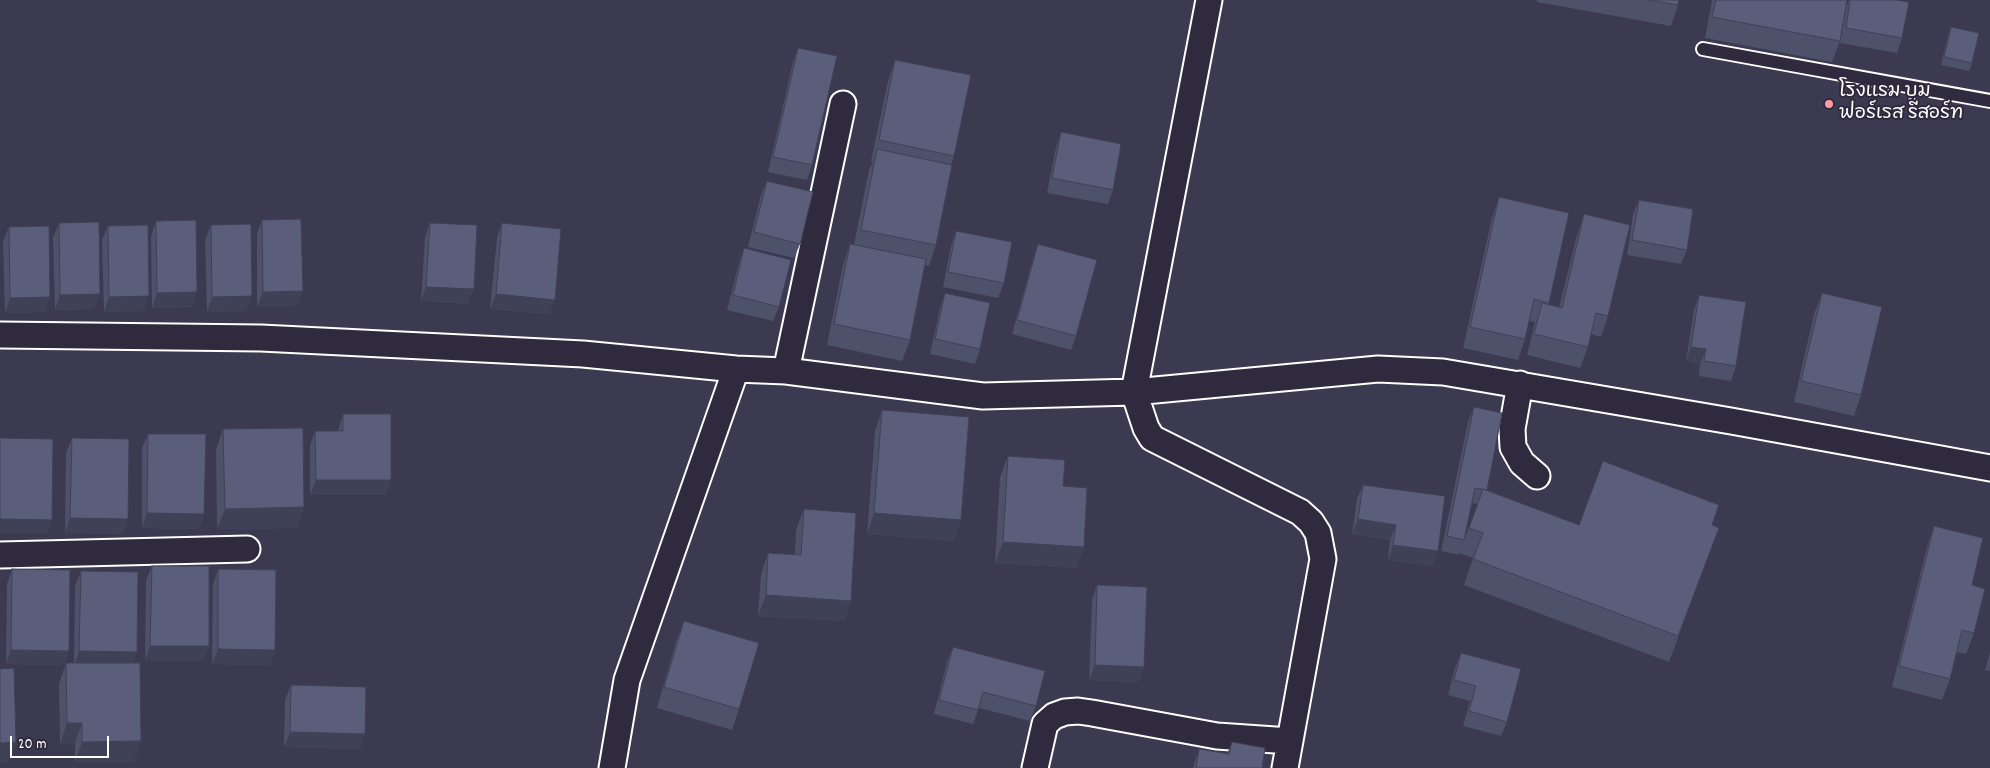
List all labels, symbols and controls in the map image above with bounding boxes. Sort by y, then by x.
place label: โรงแรม บูม ฟอร์เรส รีสอร์ท [1839,82,1963,126]
marker: โรงแรม บูม ฟอร์เรส รีสอร์ท [1823,98,1835,110]
scale bar [12,726,111,758]
text: 20 m [18,734,46,756]

